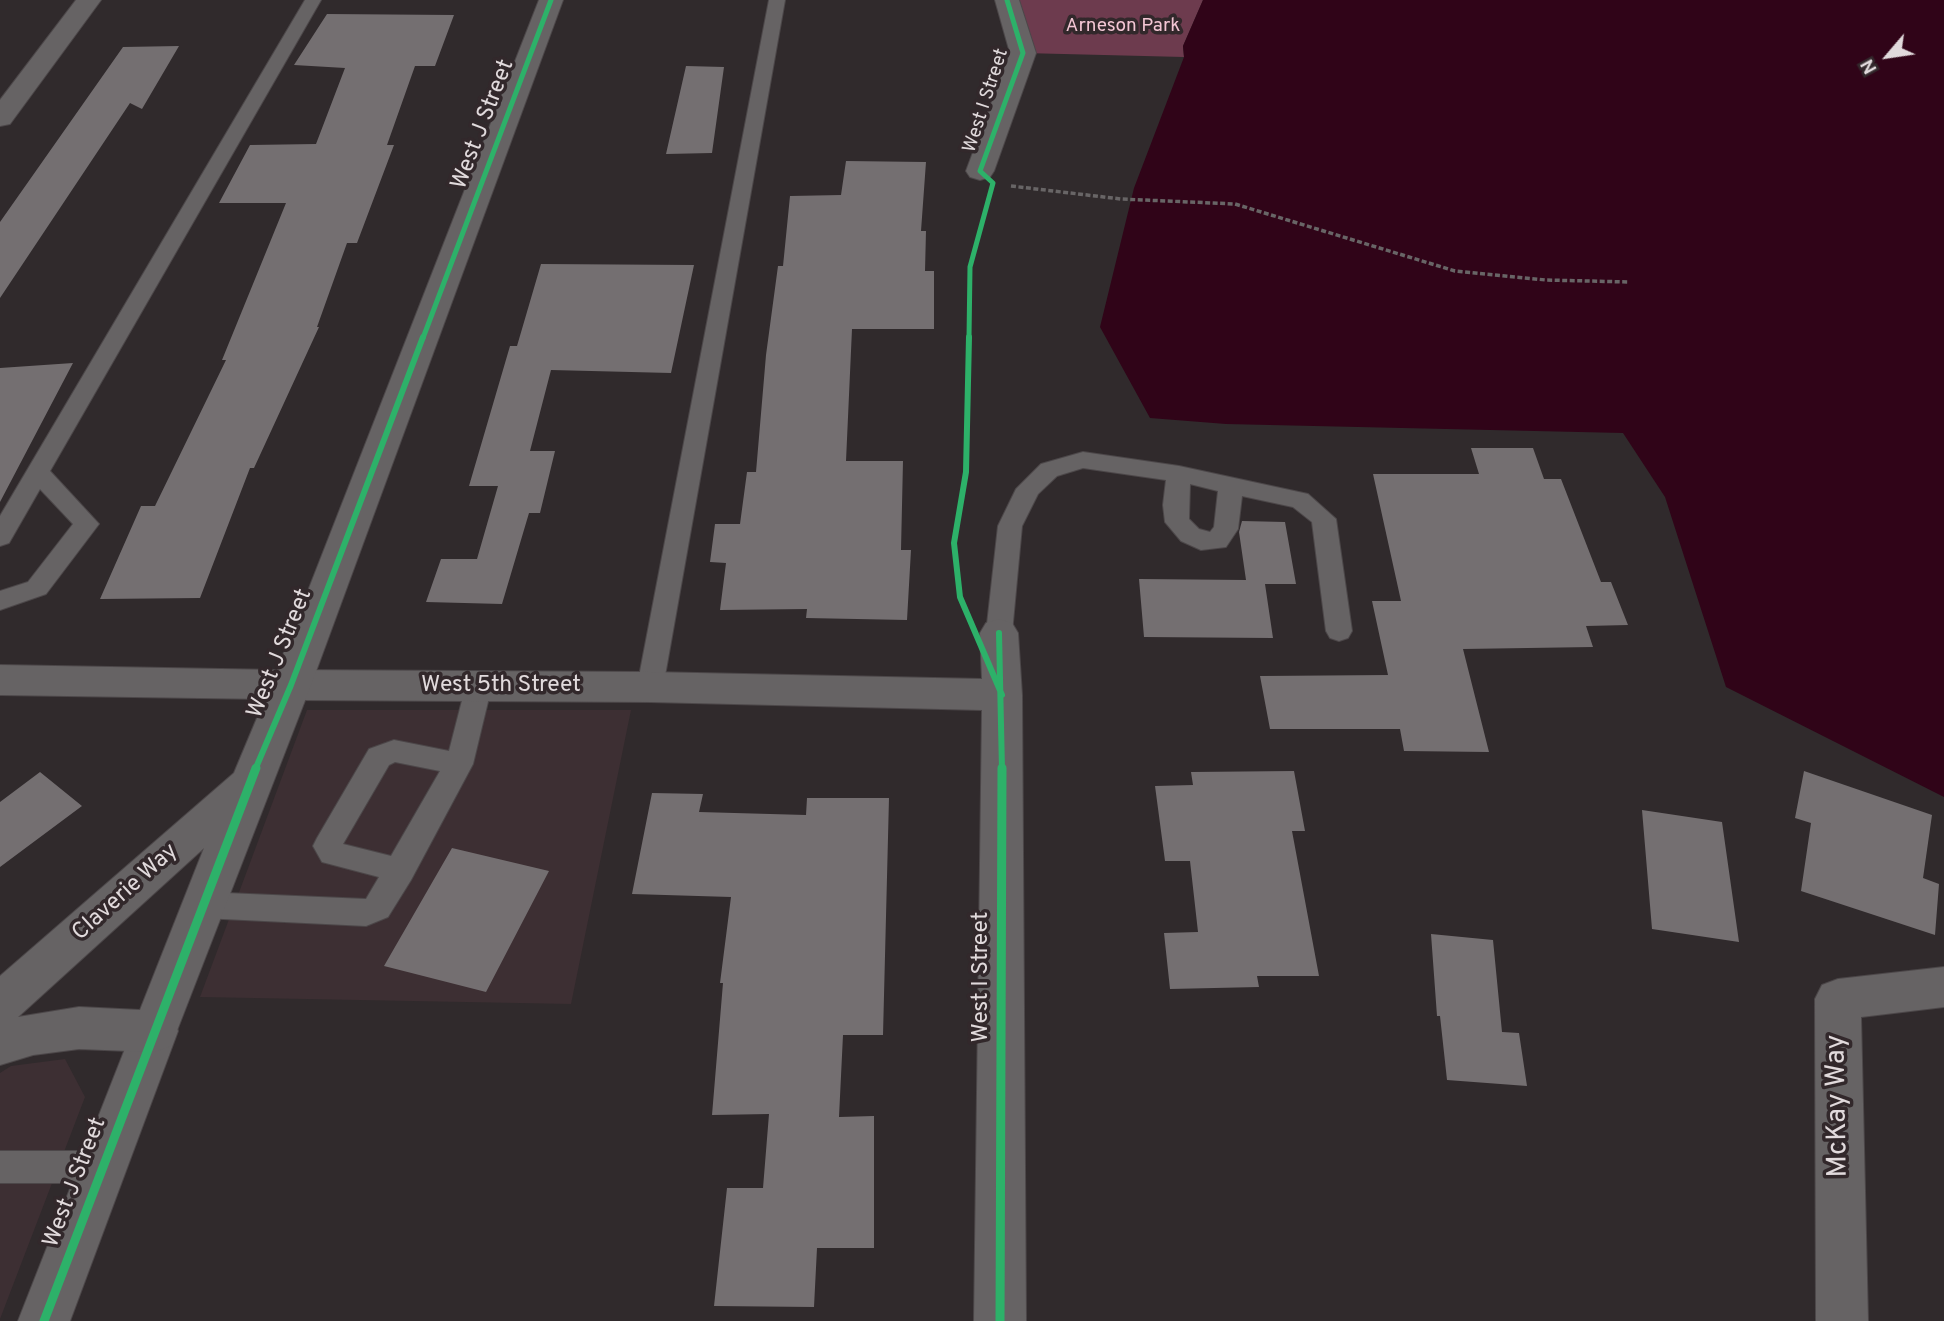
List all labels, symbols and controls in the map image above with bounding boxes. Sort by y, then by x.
park label: Arneson Park [1066,16,1180,38]
north arrow [1853,21,1923,91]
street label: West I Street [959,46,1015,156]
text: N [1856,54,1883,78]
street label: West J Street [447,56,521,194]
street label: West J Street [243,585,319,723]
street label: West 5th Street [421,672,581,700]
street label: Claverie Way [67,838,185,948]
street label: West I Street [968,912,996,1042]
street label: McKay Way [1821,1034,1857,1178]
street label: West J Street [39,1114,113,1252]

